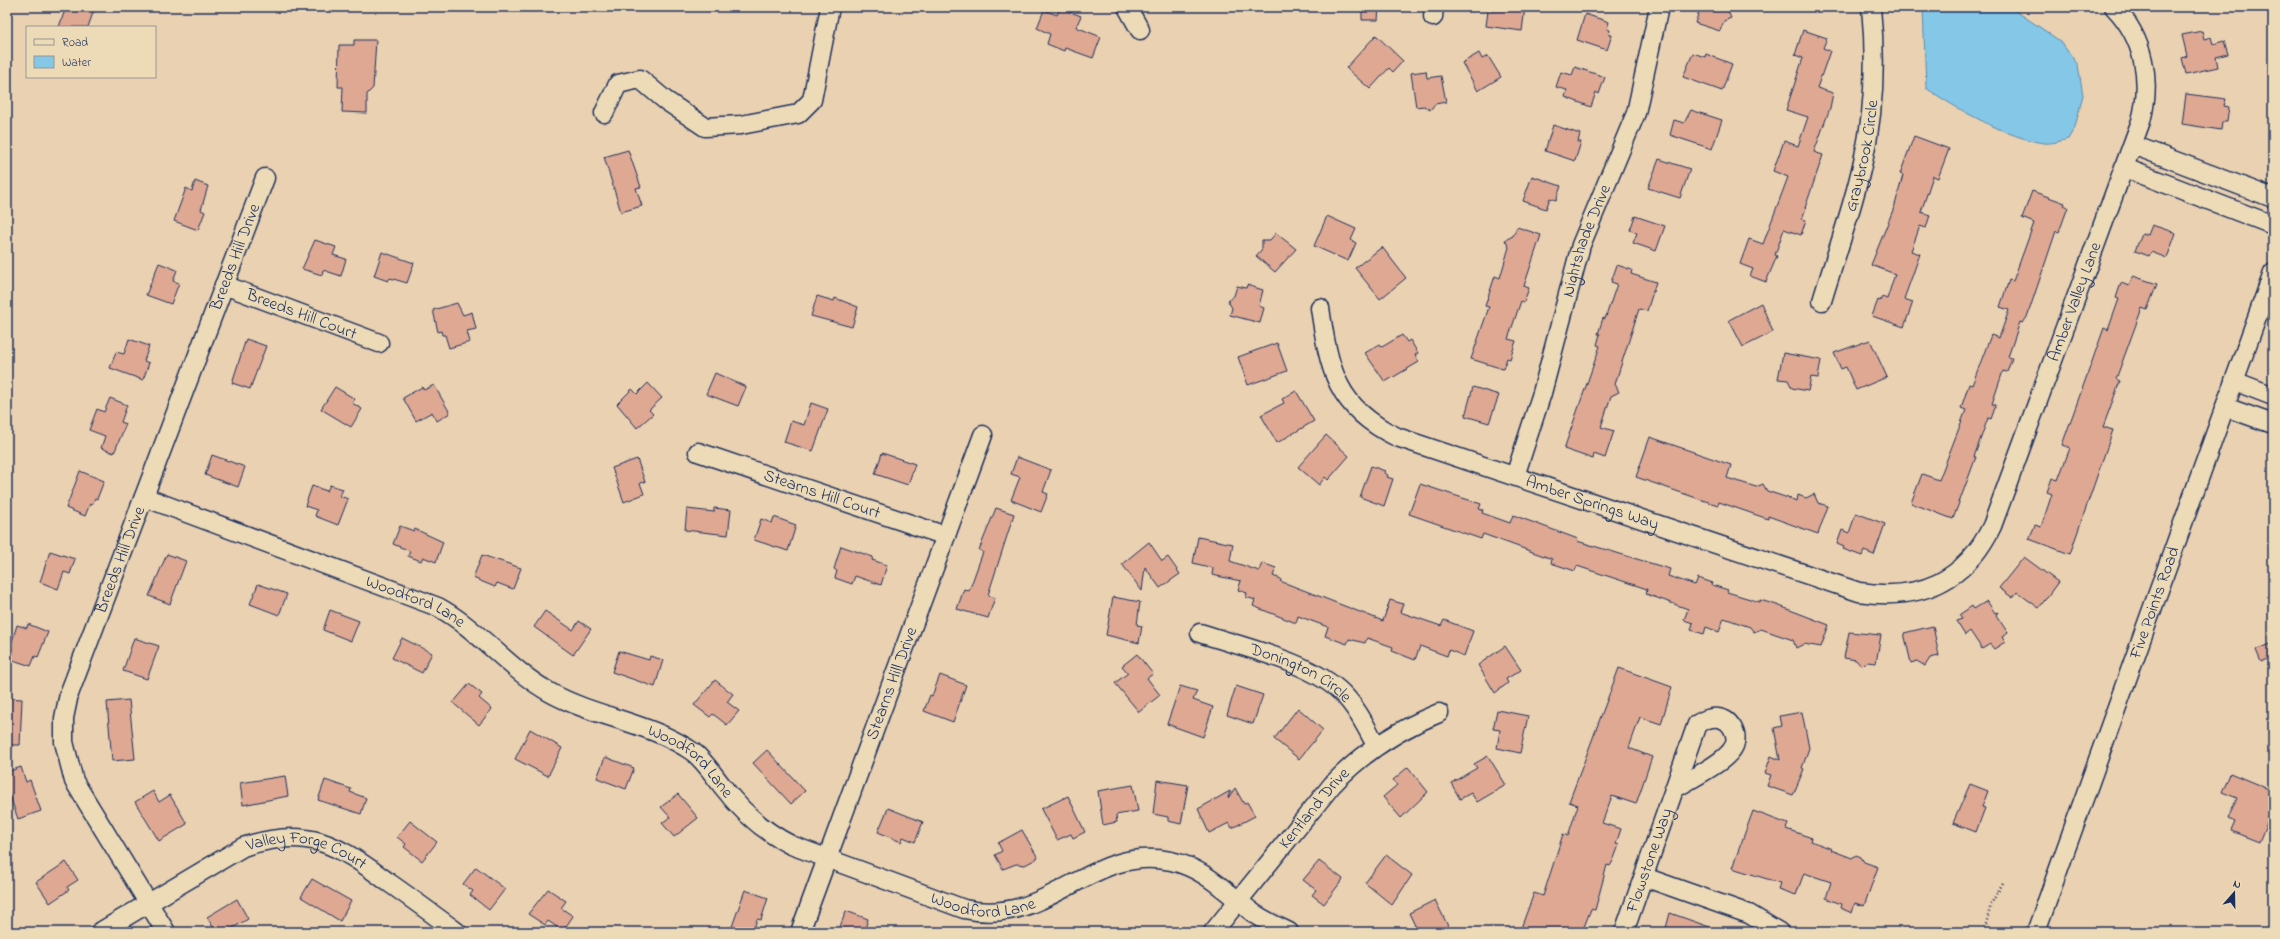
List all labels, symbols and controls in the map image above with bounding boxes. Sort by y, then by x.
legend [26,26,156,78]
text: Road [62,34,88,52]
text: Water [62,54,91,72]
street label: Graybrook Circle [1838,99,1885,214]
street label: Nightshade Drive [1555,180,1618,300]
street label: Breeds Hill Drive [203,199,267,315]
street label: Amber Valley Lane [2041,238,2108,365]
street label: Breeds Hill Court [242,282,361,346]
street label: Stearns Hill Court [760,463,884,525]
street label: Amber Springs Way [1522,469,1662,537]
street label: Breeds Hill Drive [88,502,152,618]
street label: Five Points Road [2122,543,2186,663]
street label: Woodford Lane [362,569,471,634]
street label: Stearns Hill Drive [859,623,924,743]
street label: Donington Circle [1246,636,1358,709]
street label: Woodford Lane [644,718,740,804]
street label: Kentland Drive [1273,761,1356,854]
street label: Flowstone Way [1619,805,1680,917]
street label: Valley Forge Court [242,825,372,876]
north arrow [2214,873,2254,913]
text: N [2231,876,2243,893]
street label: Woodford Lane [927,885,1039,924]

